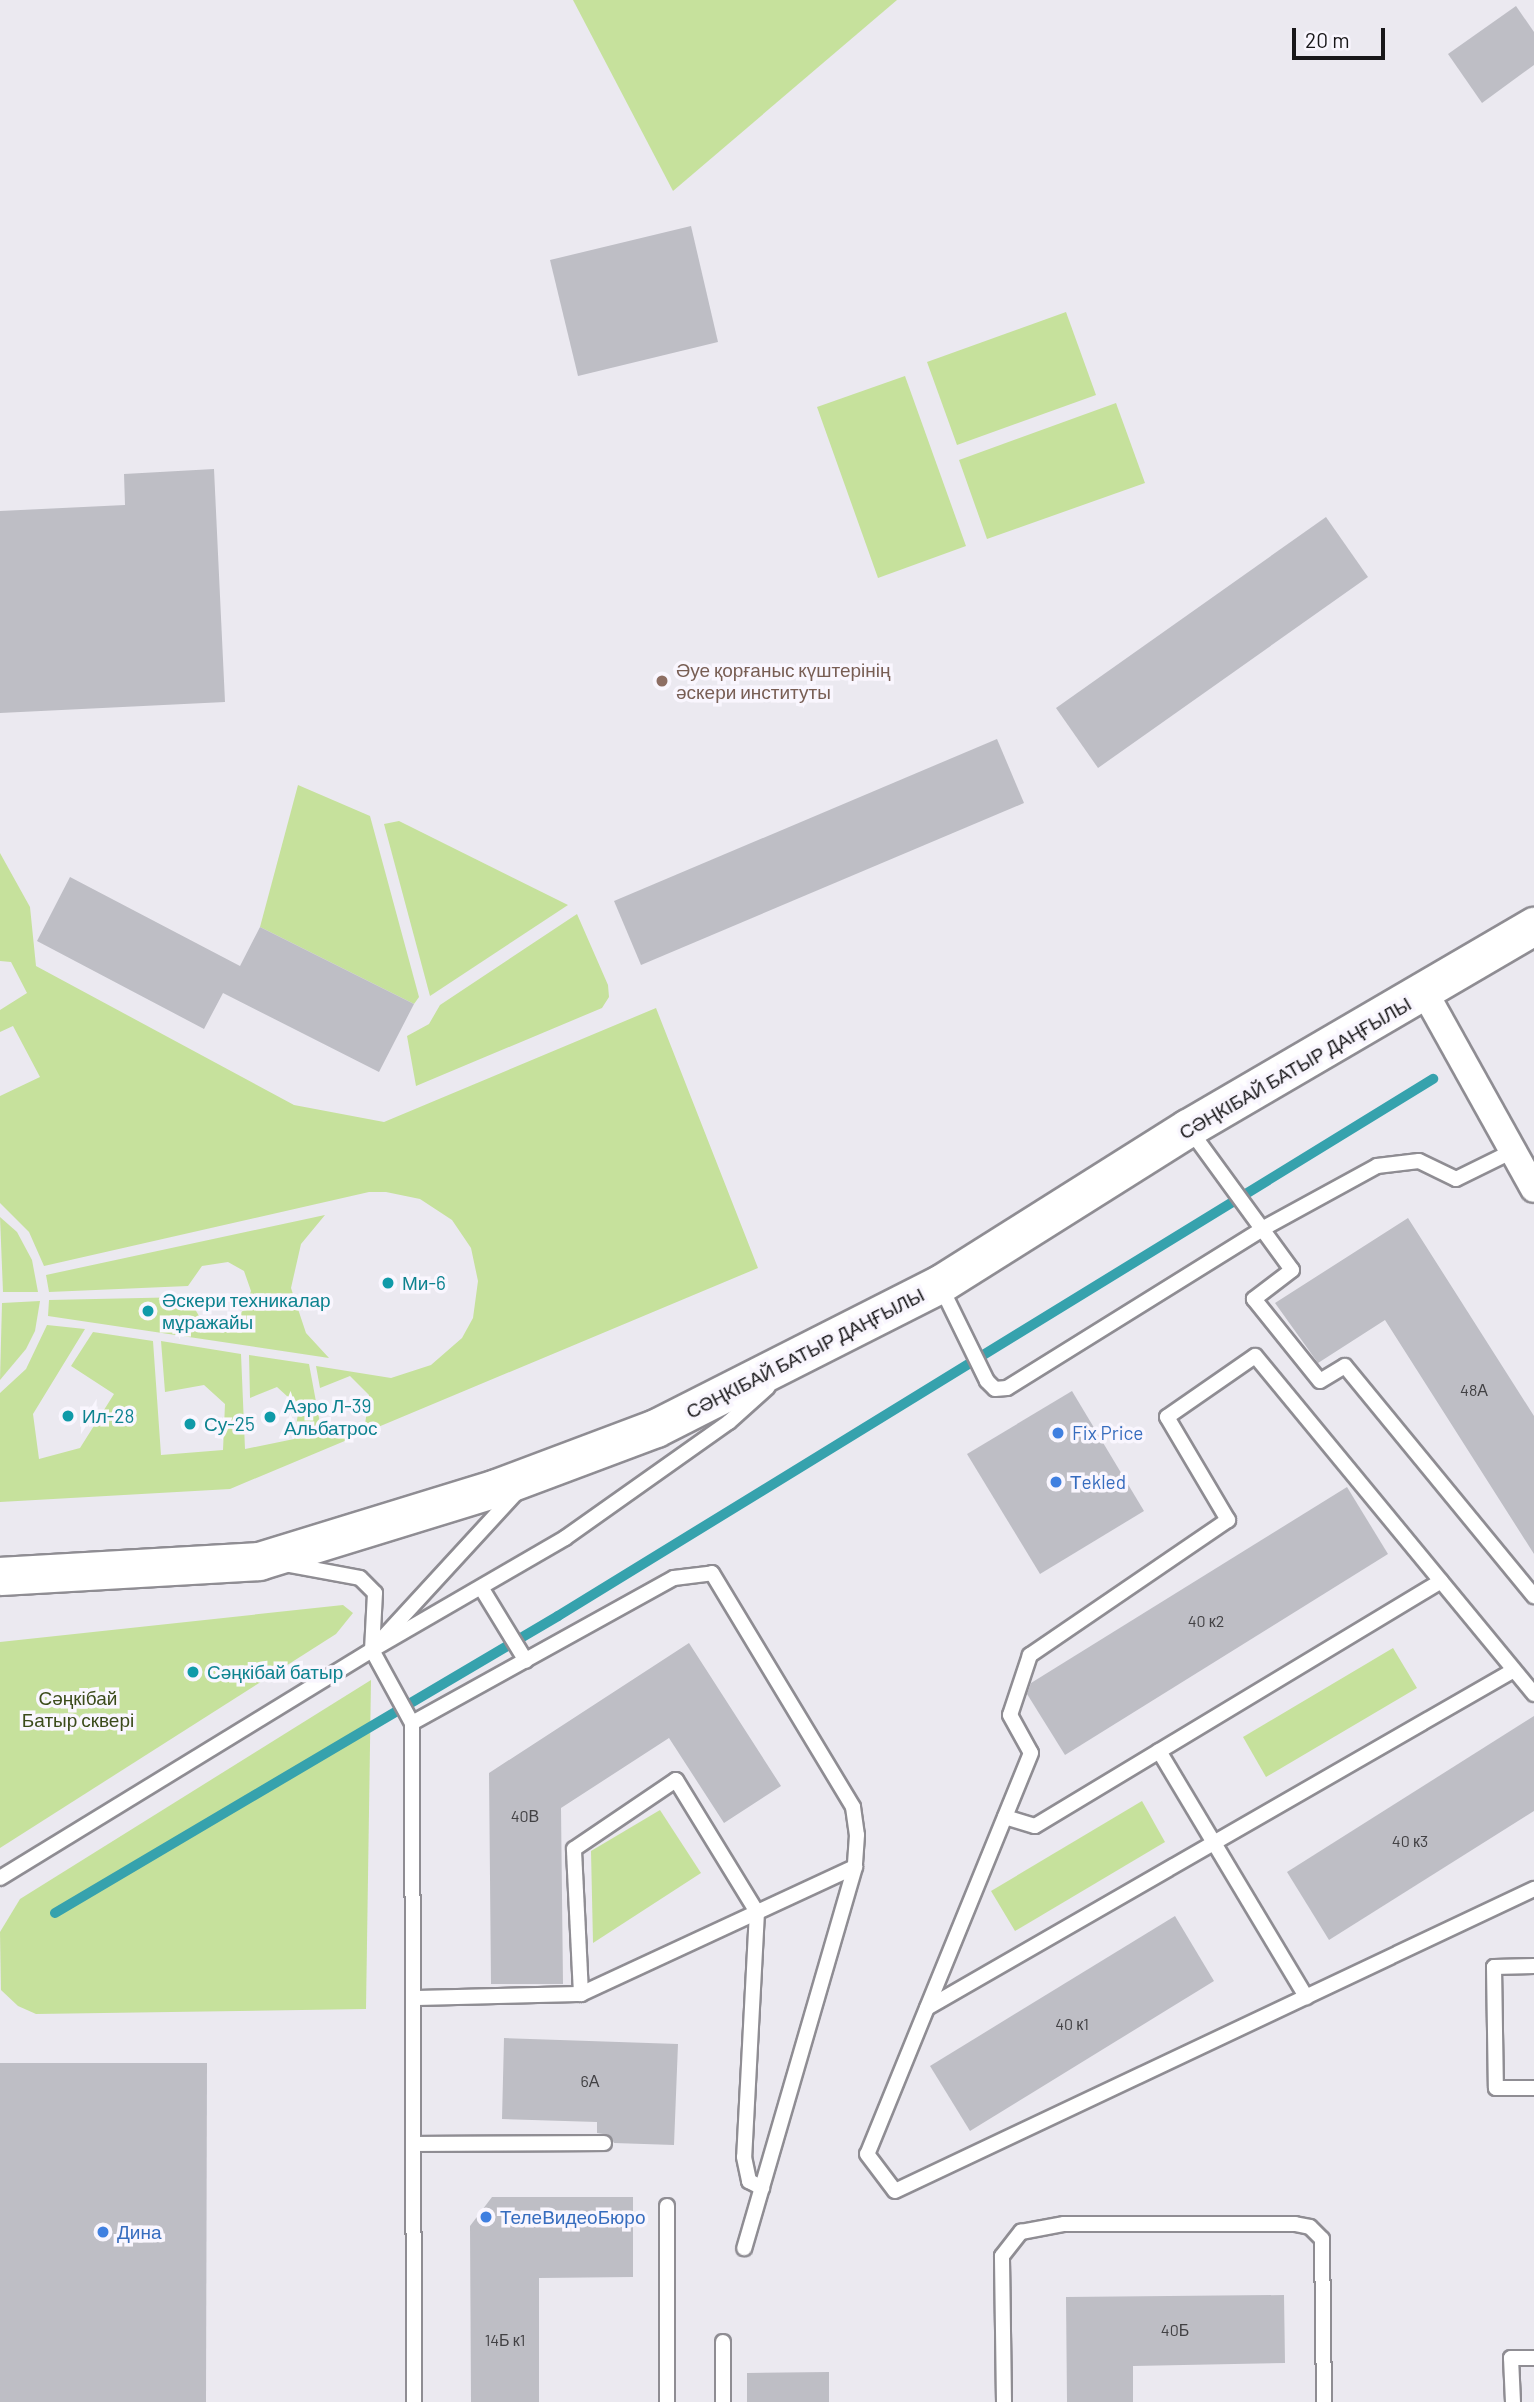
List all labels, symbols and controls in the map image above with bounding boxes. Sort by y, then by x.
scale bar [1296,14,1389,58]
text: 20 m [1305,27,1350,52]
place label: Әуе қорғаныс күштерінің әскери институты [676,659,890,703]
marker: Әуе қорғаныс күштерінің әскери институты [654,673,670,689]
street label: СӘҢКІБАЙ БАТЫР ДАҢҒЫЛЫ [1175,992,1415,1144]
place label: Ми-6 [402,1272,446,1294]
marker: Ми-6 [380,1275,396,1291]
street label: СӘҢКІБАЙ БАТЫР ДАҢҒЫЛЫ [682,1283,928,1423]
place label: Әскери техникалар мұражайы [162,1289,331,1333]
marker: Әскери техникалар мұражайы [140,1303,156,1319]
house number: 48А [1460,1380,1488,1400]
place label: Аэро Л-39 Альбатрос [284,1395,378,1439]
place label: Ил-28 [82,1405,134,1427]
marker: Ил-28 [60,1408,76,1424]
marker: Аэро Л-39 Альбатрос [262,1409,278,1425]
place label: Су-25 [204,1413,255,1435]
marker: Су-25 [182,1416,198,1432]
place label: Fix Price [1072,1422,1143,1444]
marker: Fix Price [1050,1425,1066,1441]
place label: Тekled [1070,1471,1126,1493]
marker: Тekled [1048,1474,1064,1490]
house number: 40 к2 [1188,1611,1224,1631]
place label: Сәңкібай батыр [207,1661,343,1683]
marker: Сәңкібай батыр [185,1664,201,1680]
park label: Сәңкібай Батыр сквері [22,1687,134,1731]
house number: 40В [511,1806,539,1826]
house number: 40 к3 [1392,1831,1428,1851]
house number: 40 к1 [1055,2014,1089,2034]
house number: 6А [581,2071,599,2091]
place label: ТелеВидеоБюро [500,2206,645,2228]
marker: ТелеВидеоБюро [478,2209,494,2225]
place label: Дина [117,2221,162,2243]
marker: Дина [95,2224,111,2240]
house number: 40Б [1161,2320,1189,2340]
house number: 14Б к1 [485,2330,525,2350]

